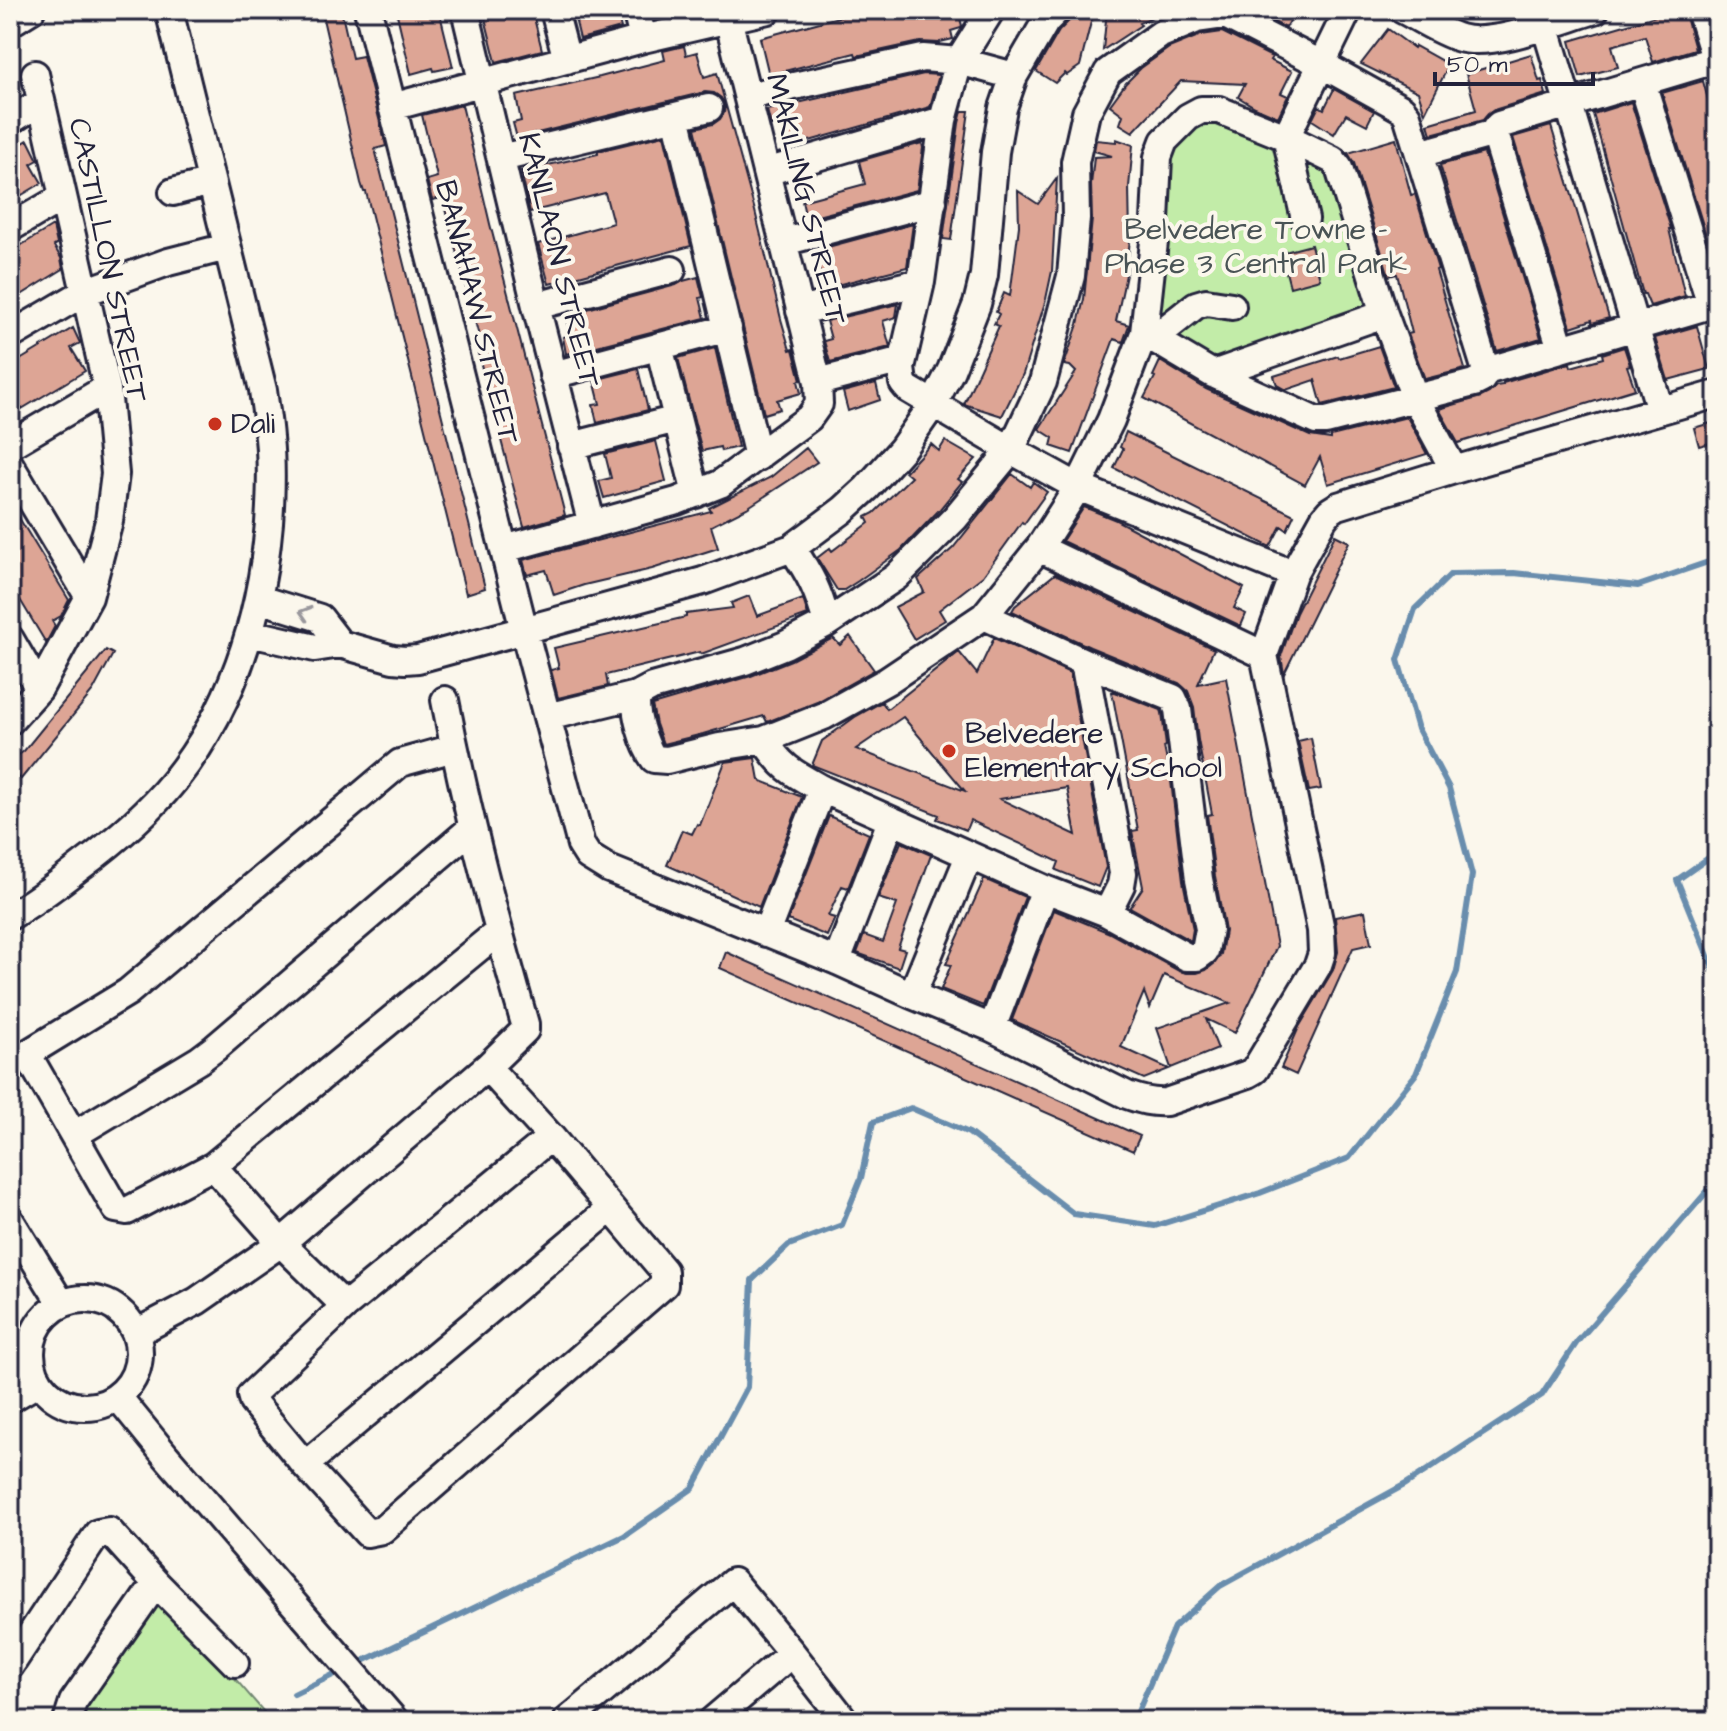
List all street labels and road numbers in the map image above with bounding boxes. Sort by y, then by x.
street label: MAKILING STREET [755,69,858,329]
street label: CASTILLON STREET [57,114,159,406]
street label: KANLAON STREET [507,128,611,392]
street label: BANAHAW STREET [424,176,530,448]

